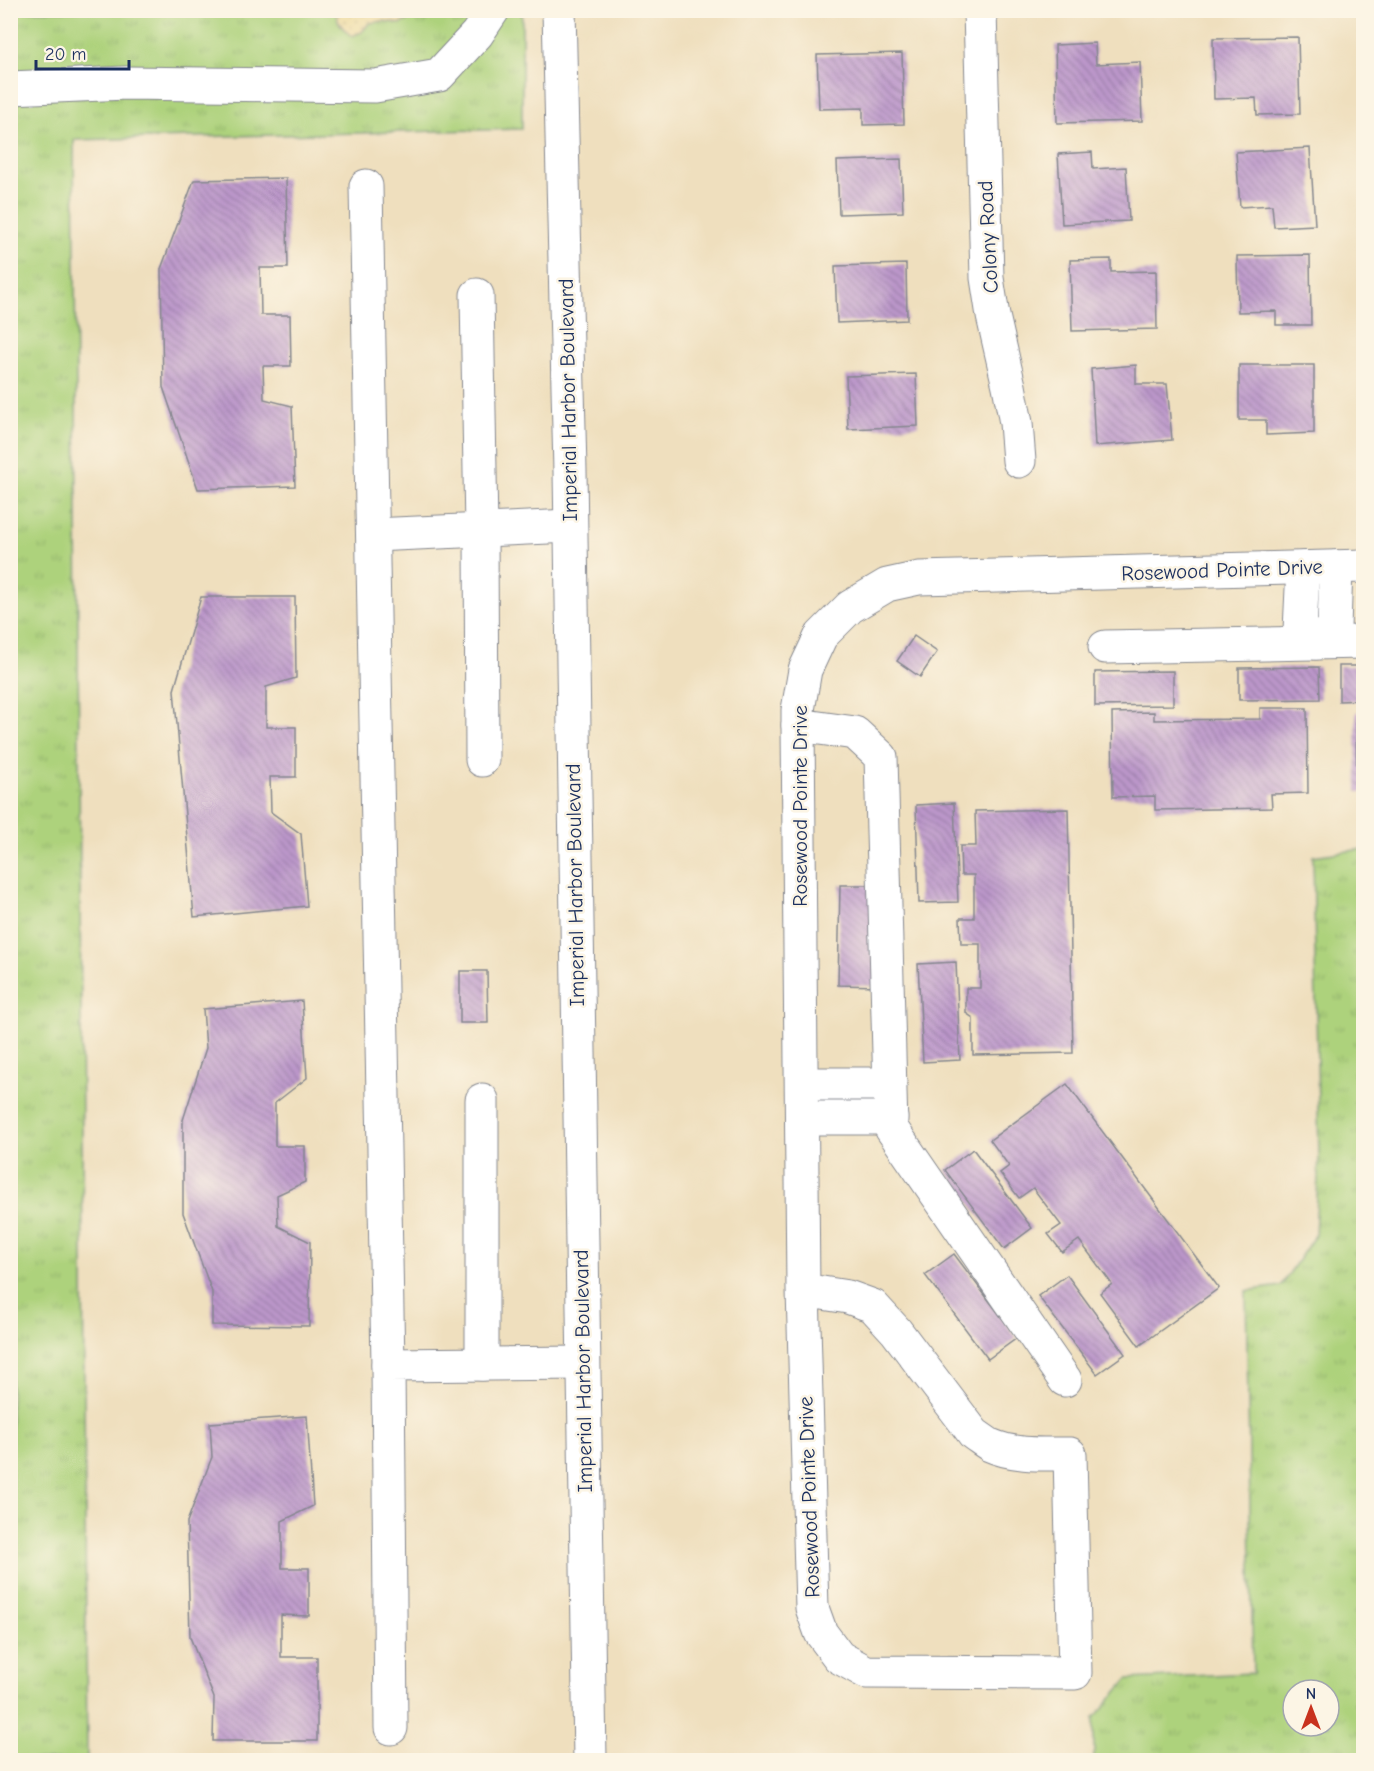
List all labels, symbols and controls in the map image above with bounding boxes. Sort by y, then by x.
scale bar [36,33,129,71]
text: 20 m [45,44,86,65]
street label: Colony Road [973,180,1003,294]
street label: Imperial Harbor Boulevard [554,278,582,522]
street label: Rosewood Pointe Drive [1121,554,1323,586]
street label: Rosewood Pointe Drive [788,705,812,907]
street label: Imperial Harbor Boulevard [561,763,589,1007]
street label: Imperial Harbor Boulevard [569,1249,597,1493]
street label: Rosewood Pointe Drive [793,1396,825,1598]
north arrow [1281,1678,1341,1738]
text: N [1306,1685,1316,1703]

